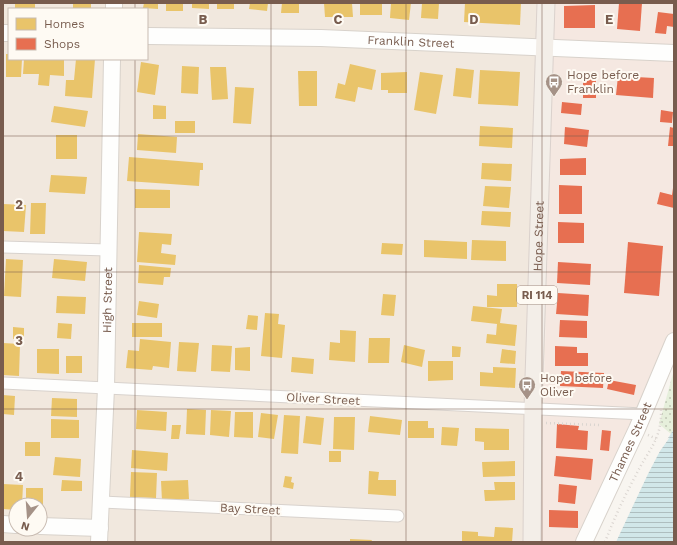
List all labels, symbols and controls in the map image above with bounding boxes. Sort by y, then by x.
legend [8,8,148,60]
text: B [199,12,208,27]
text: C [334,12,343,27]
text: D [469,12,479,27]
text: E [605,12,613,27]
text: Homes [44,17,85,31]
street label: Franklin Street [367,33,455,51]
text: Shops [44,37,80,51]
place label: Hope before Franklin [567,68,639,96]
bus stop icon: Hope before Franklin [544,72,564,97]
text: 2 [15,197,23,212]
street label: Hope Street [530,201,547,272]
street label: High Street [100,267,115,333]
road number: RI 114 [517,286,557,304]
text: 3 [15,333,23,348]
place label: Hope before Oliver [540,371,612,399]
bus stop icon: Hope before Oliver [517,375,537,400]
street label: Oliver Street [286,390,360,408]
street label: Thames Street [606,400,654,484]
text: 4 [15,469,24,484]
north arrow [8,497,48,537]
street label: Bay Street [219,500,281,518]
text: N [19,519,31,533]

